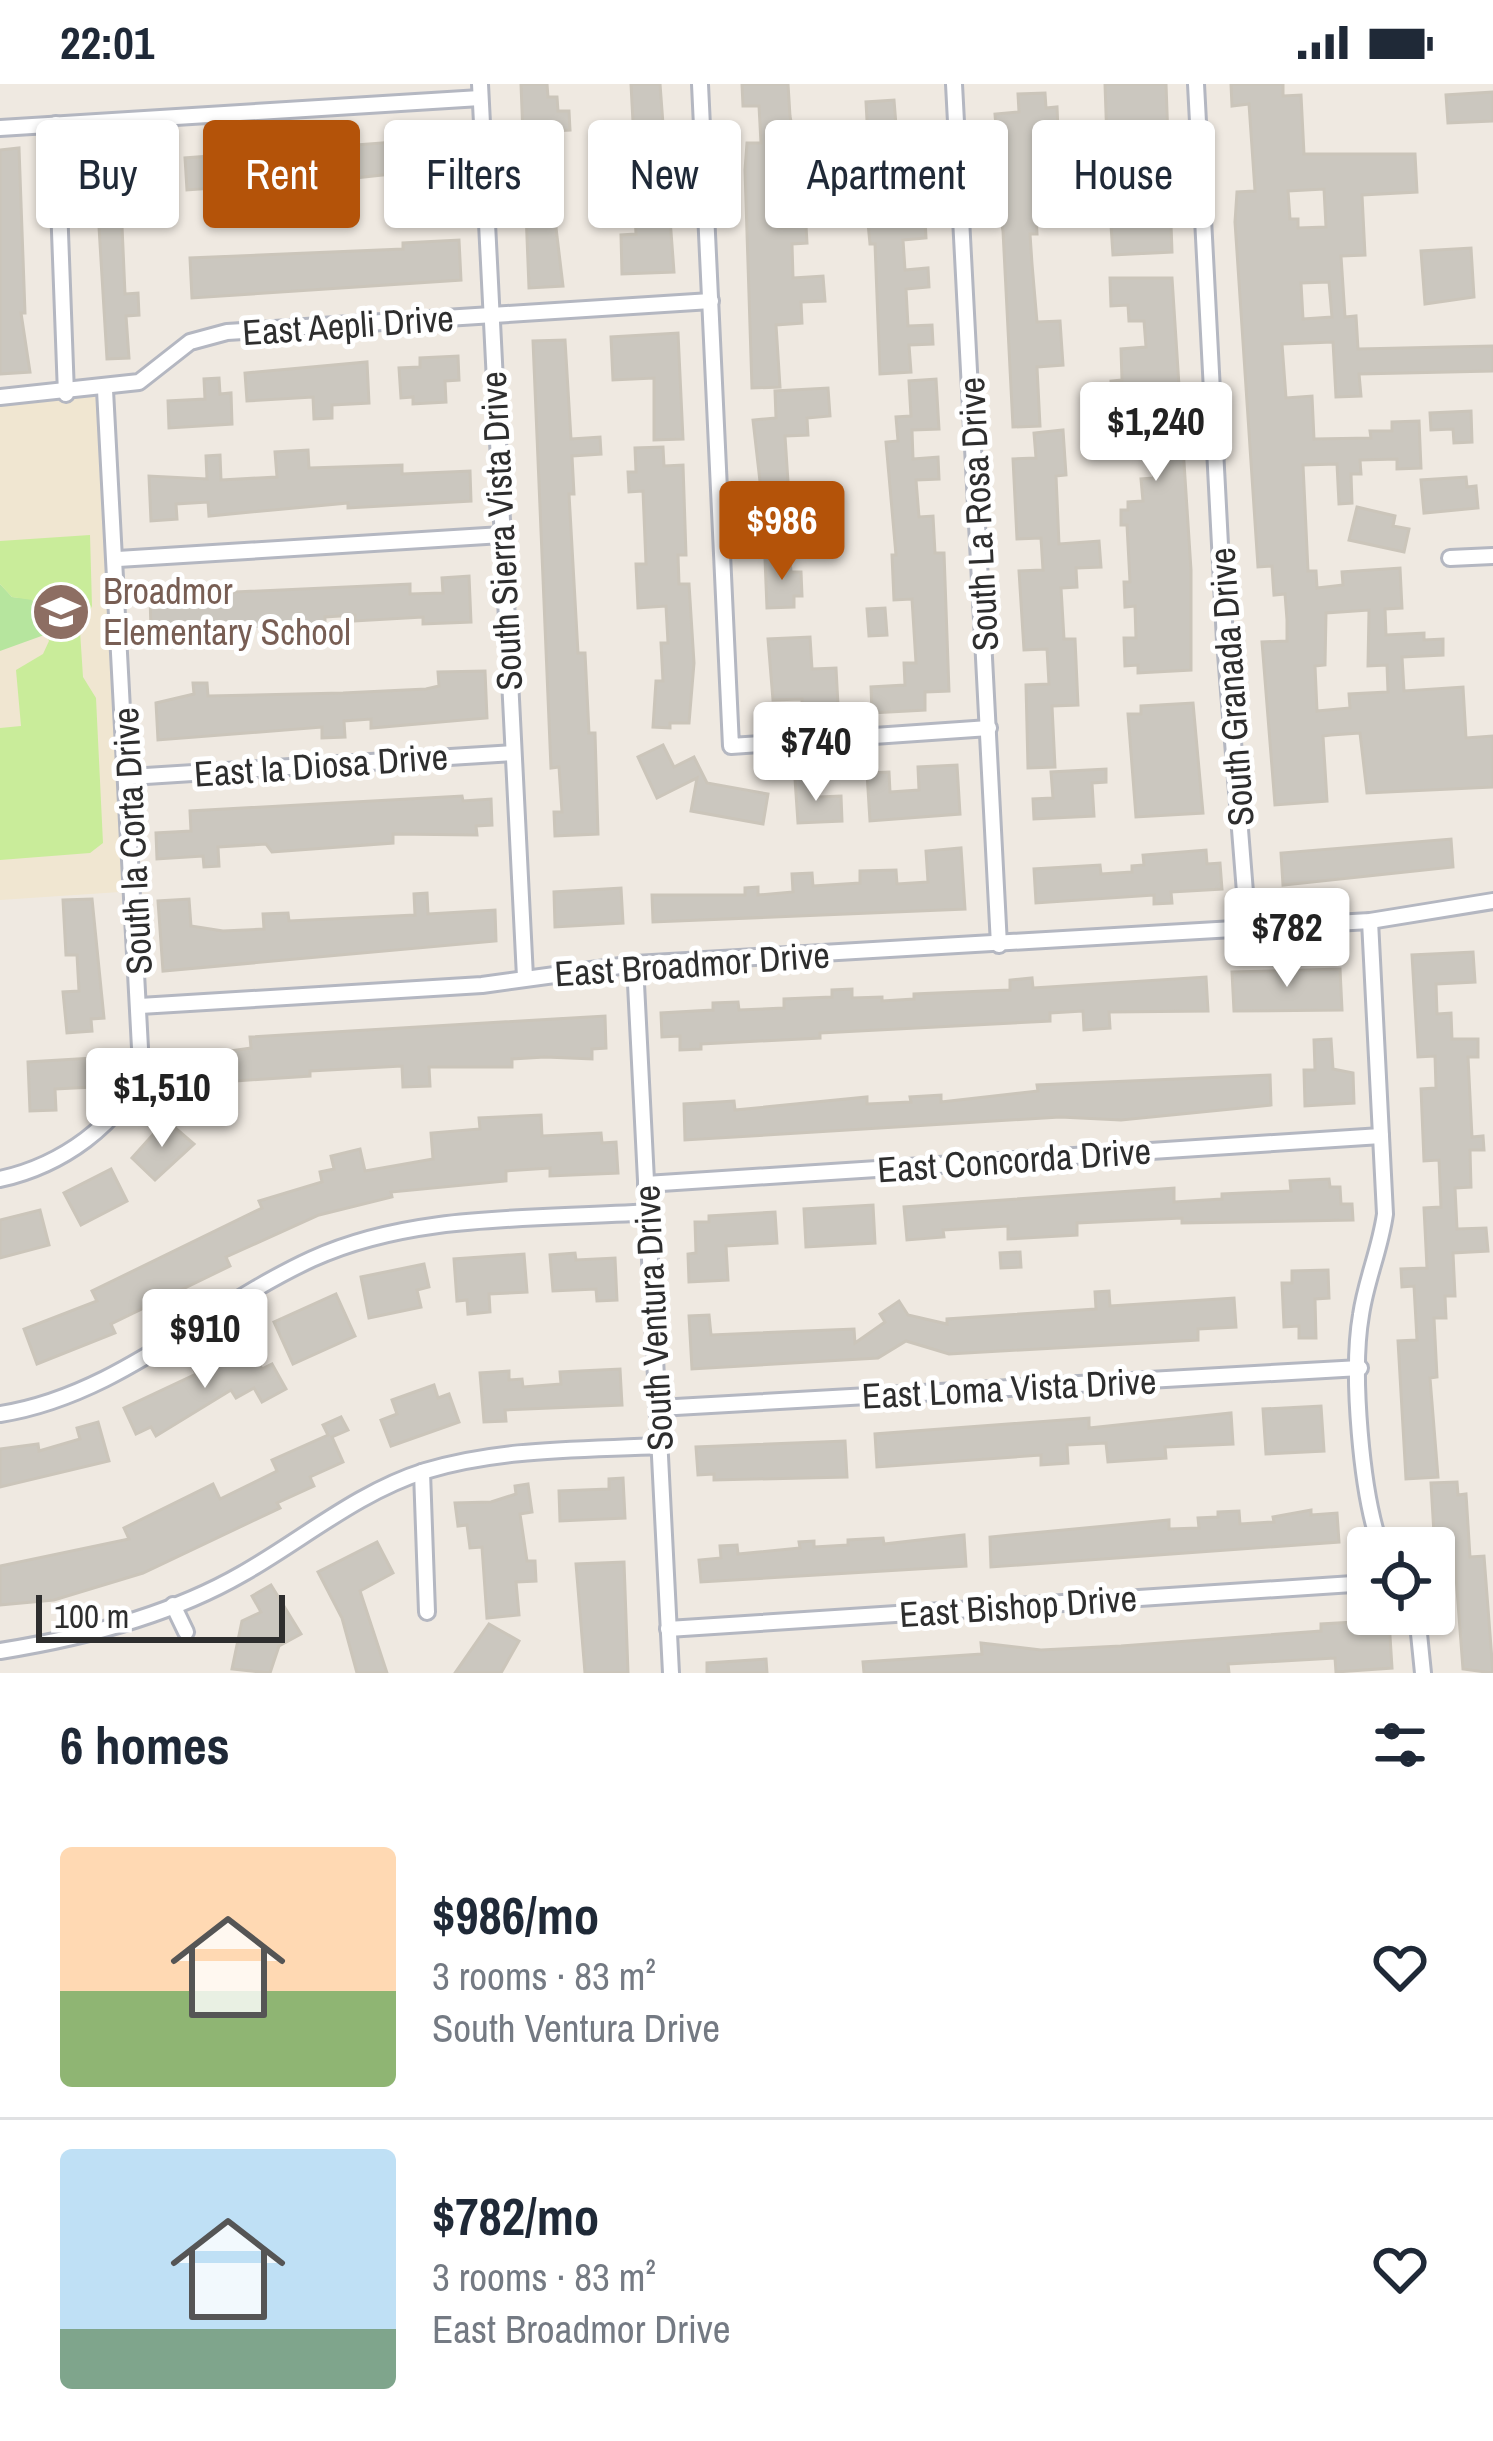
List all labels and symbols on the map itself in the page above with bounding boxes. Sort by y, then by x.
street label: East Aepli Drive [241,294,455,356]
street label: South Sierra Vista Drive [469,370,533,692]
street label: South La Rosa Drive [947,376,1009,652]
pin: $1,240 [1058,382,1254,484]
pin: $986 [711,481,853,583]
street label: South Granada Drive [1197,546,1265,828]
place label: Broadmor Elementary School [103,567,351,656]
school or university icon: Broadmor Elementary School [30,581,92,643]
pin: $740 [745,702,887,804]
street label: South la Corta Drive [101,706,163,976]
street label: East la Diosa Drive [192,732,450,798]
pin: $782 [1216,888,1358,990]
street label: East Broadmor Drive [553,930,831,998]
pin: $1,510 [64,1048,260,1150]
street label: East Concorda Drive [876,1127,1152,1193]
street label: South Ventura Drive [622,1184,684,1452]
pin: $910 [134,1289,276,1391]
street label: East Loma Vista Drive [861,1356,1157,1420]
street label: East Bishop Drive [898,1574,1138,1638]
scale bar [36,1589,285,1642]

